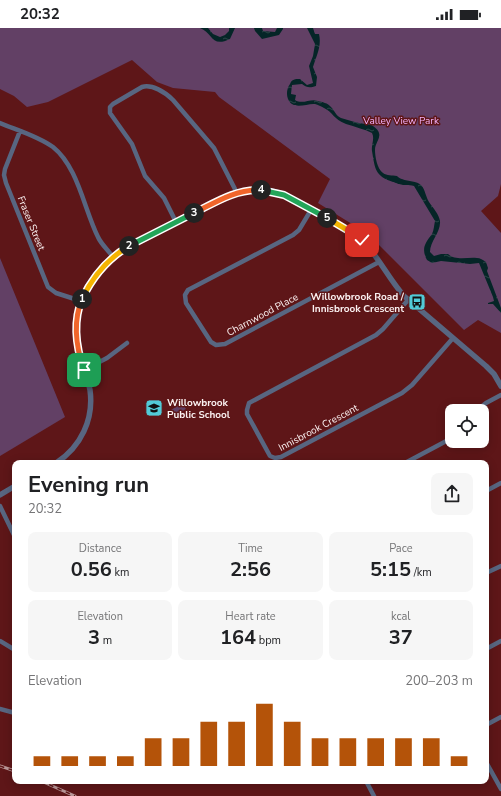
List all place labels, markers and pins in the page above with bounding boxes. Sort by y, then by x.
pin: 4 [251,180,271,200]
pin: 3 [184,203,204,223]
pin: 5 [317,208,337,228]
pin [345,223,379,257]
pin: 2 [119,236,139,256]
pin: 1 [72,289,92,309]
place label: Willowbrook Road / Innisbrook Crescent [311,290,405,316]
bus stop icon: Willowbrook Road / Innisbrook Crescent [407,292,427,312]
pin [67,353,101,387]
place label: Willowbrook Public School [167,396,231,422]
school or university icon: Willowbrook Public School [144,398,164,418]

